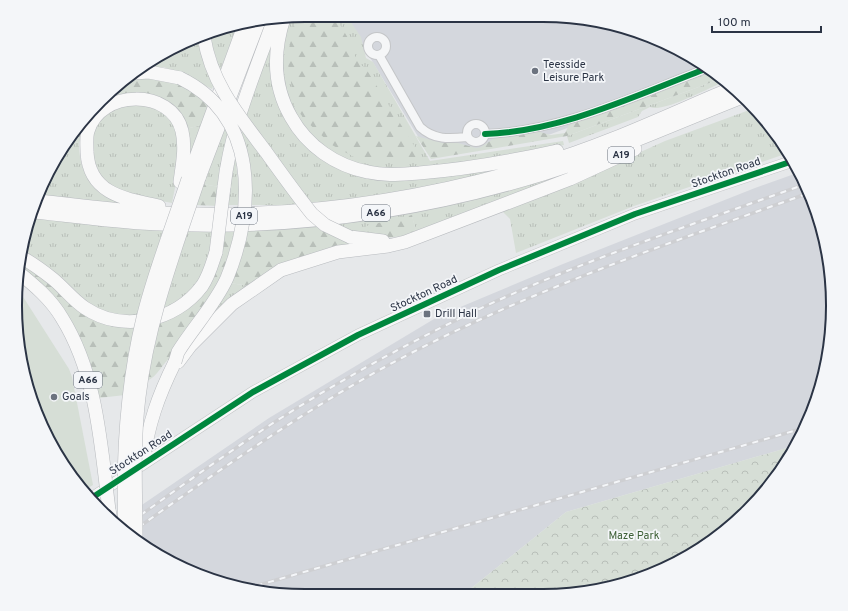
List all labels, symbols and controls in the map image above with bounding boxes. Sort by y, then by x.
scale bar [712,8,821,34]
text: 100 m [718,15,751,31]
place label: Teesside Leisure Park [543,58,605,85]
marker: Teesside Leisure Park [530,66,540,76]
road number: A19 [608,147,634,163]
street label: Stockton Road [689,155,763,191]
road number: A66 [362,205,390,221]
road number: A19 [231,208,257,224]
street label: Stockton Road [388,272,460,316]
place label: Drill Hall [435,307,477,321]
marker: Drill Hall [422,309,432,319]
road number: A66 [74,372,102,388]
place label: Goals [62,390,90,404]
marker: Goals [49,392,59,402]
street label: Stockton Road [107,427,175,479]
park label: Maze Park [609,529,660,543]

